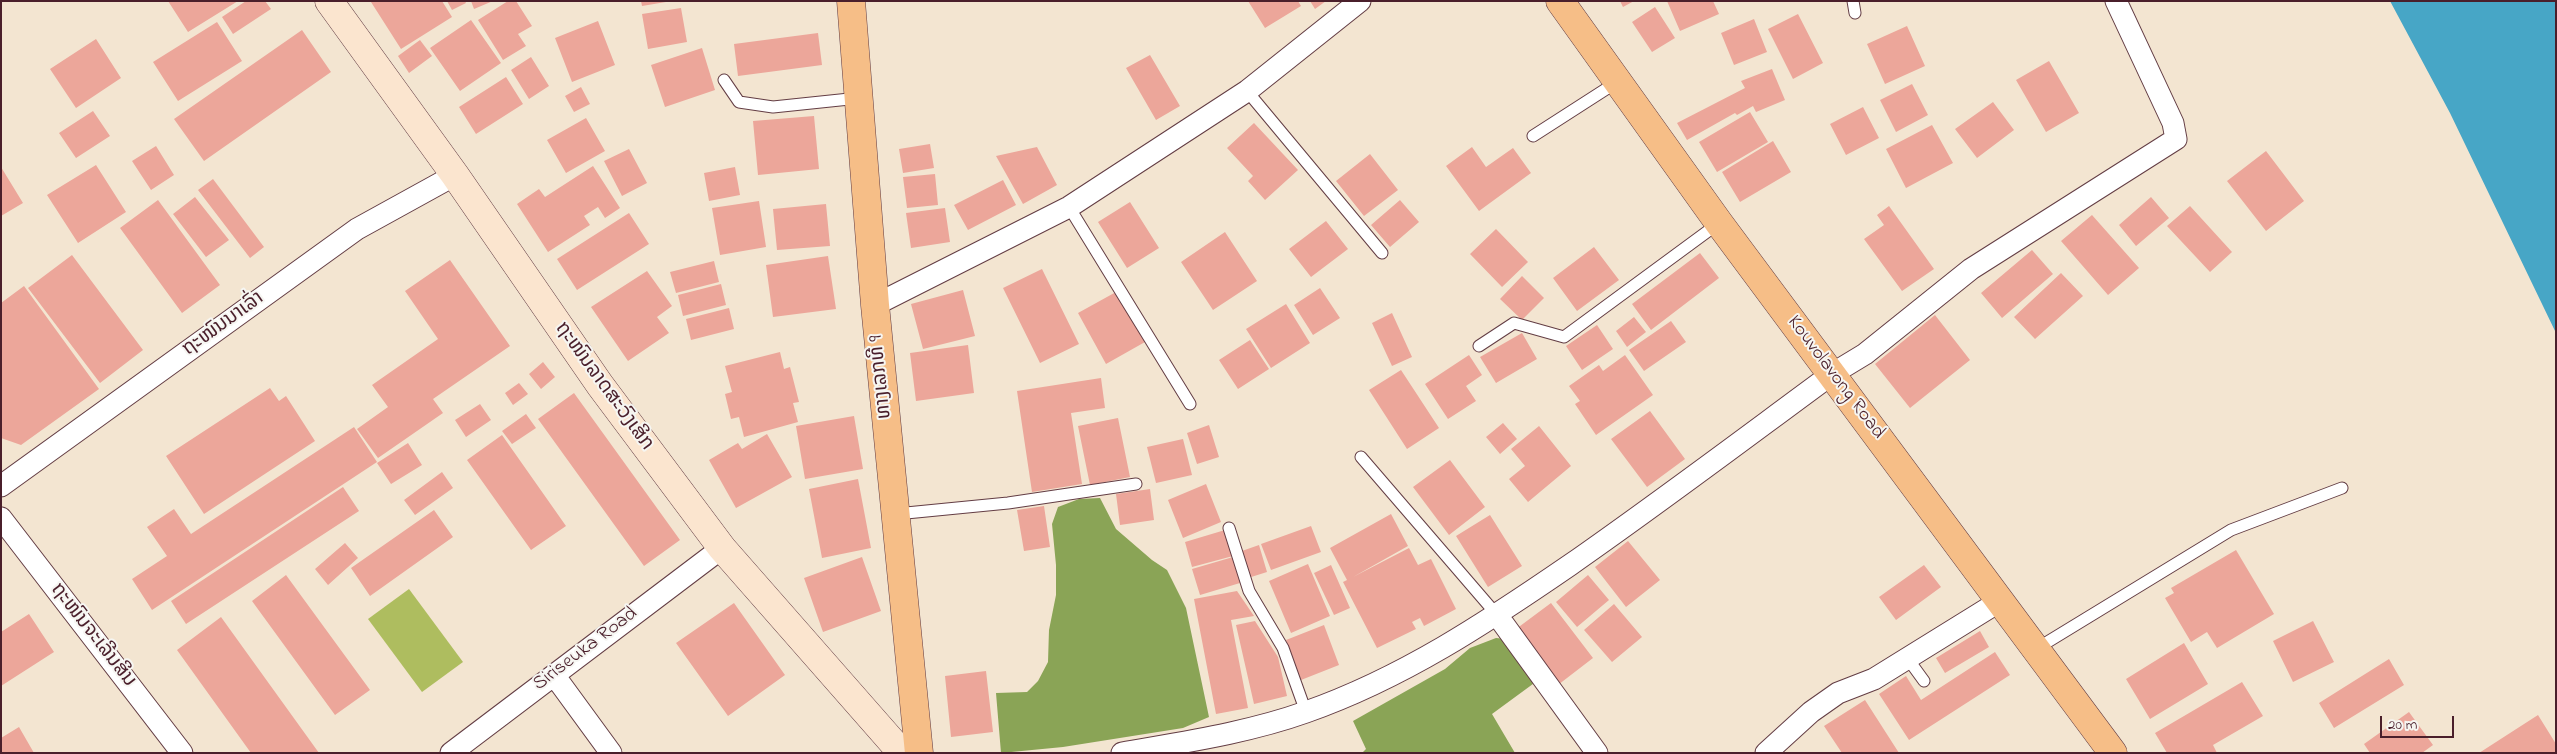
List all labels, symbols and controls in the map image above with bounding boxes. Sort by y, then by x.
street label: ຖະໜົນນາເລົ່າ [179,287,269,363]
street label: Kouvolavong Road [1781,311,1889,445]
street label: ຖະໜົນລາດສະວົງເສິກ [548,318,658,456]
street label: ທາງເລກທີ 9 [866,334,898,420]
street label: ຖະໜົນຈະເລີນສິນ [44,579,140,693]
street label: Siriseuka Road [529,603,643,697]
scale bar [2382,706,2456,738]
text: 20 m [2388,714,2417,736]

